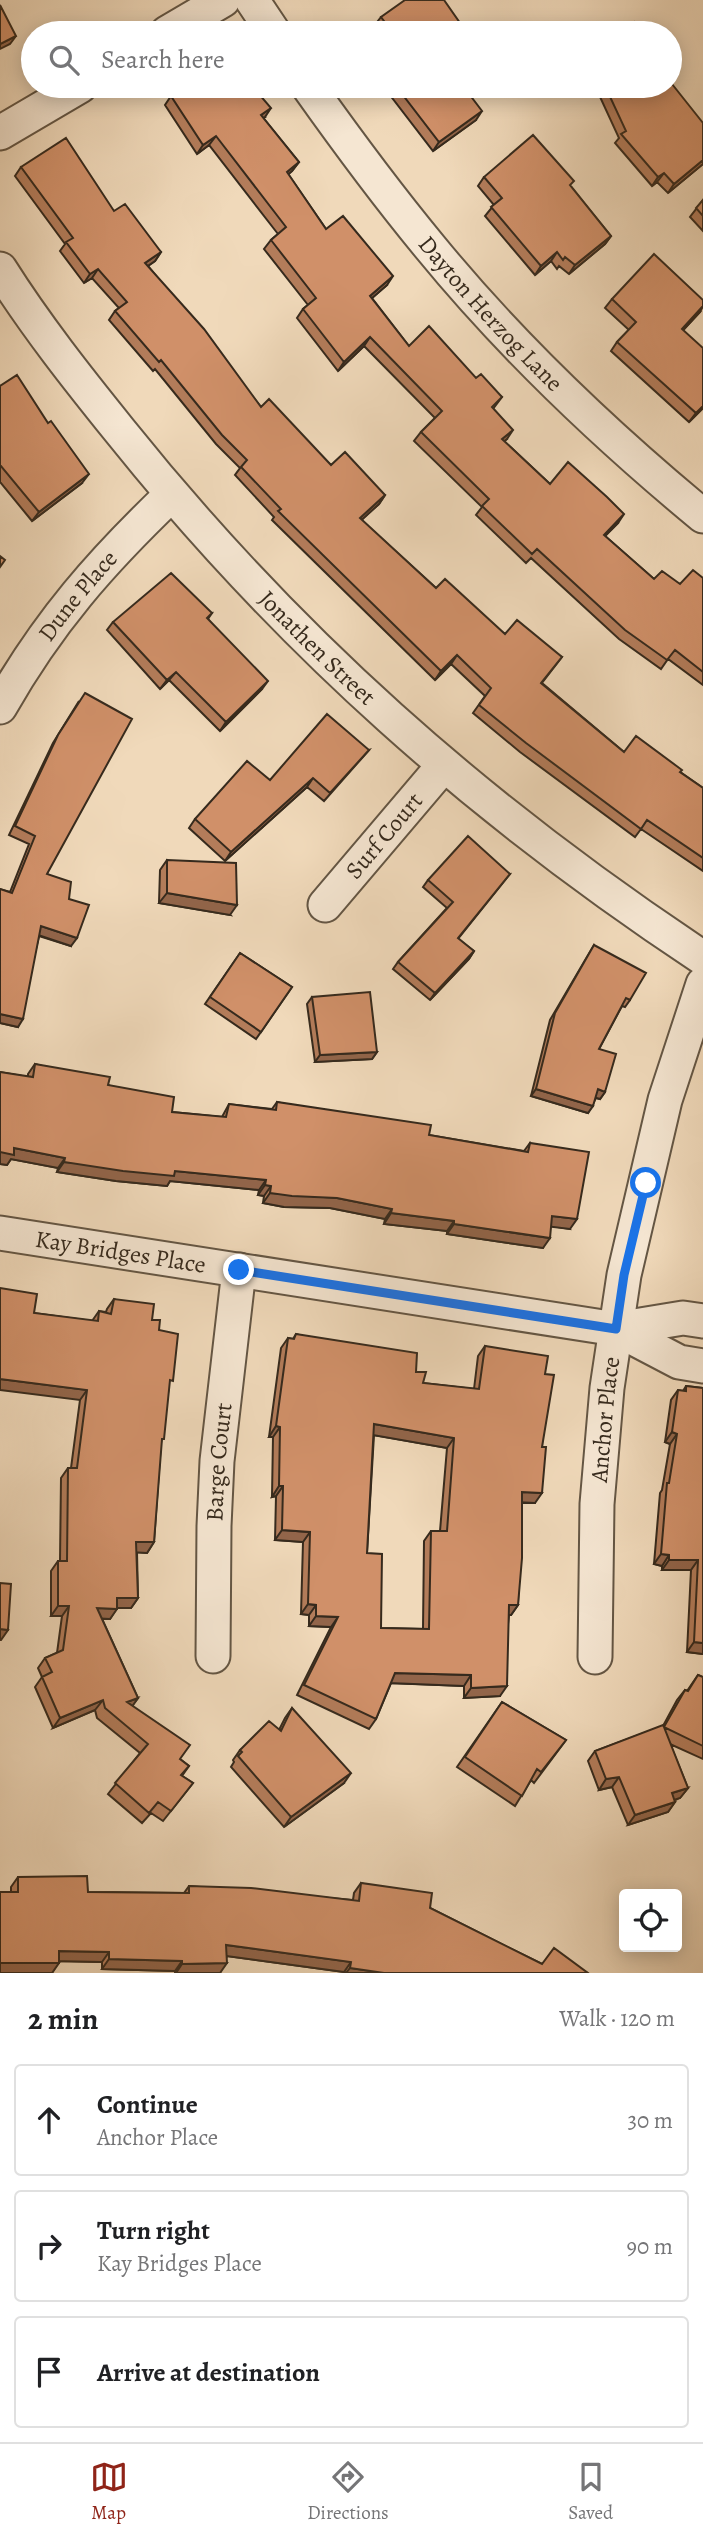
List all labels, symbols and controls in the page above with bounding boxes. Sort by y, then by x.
search box [21,21,682,98]
icon: search [45,41,83,79]
text: Search here [101,42,225,77]
street label: Dayton Herzog Lane [411,229,570,398]
street label: Dune Place [31,543,124,648]
street label: Jonathen Street [252,583,383,712]
street label: Surf Court [338,785,430,886]
route start [630,1167,661,1198]
street label: Kay Bridges Place [33,1223,208,1281]
route end [223,1254,254,1285]
street label: Anchor Place [583,1354,628,1485]
street label: Barge Court [198,1401,240,1522]
map controls [619,1889,682,1952]
button: locate [619,1889,682,1952]
text: 2 min [28,1999,98,2039]
text: Walk · 120 m [559,2003,675,2034]
text: Continue [97,2087,198,2122]
icon: ahead [30,2101,68,2139]
text: 30 m [627,2105,673,2136]
text: Anchor Place [97,2122,218,2153]
text: Turn right [97,2213,210,2248]
icon: right [30,2227,68,2265]
text: 90 m [627,2231,673,2262]
text: Kay Bridges Place [97,2248,262,2279]
icon: arrive [30,2353,68,2391]
text: Arrive at destination [97,2355,320,2390]
tab: Map [90,2458,128,2526]
tab: Directions [307,2458,389,2526]
tab: Saved [568,2458,613,2526]

